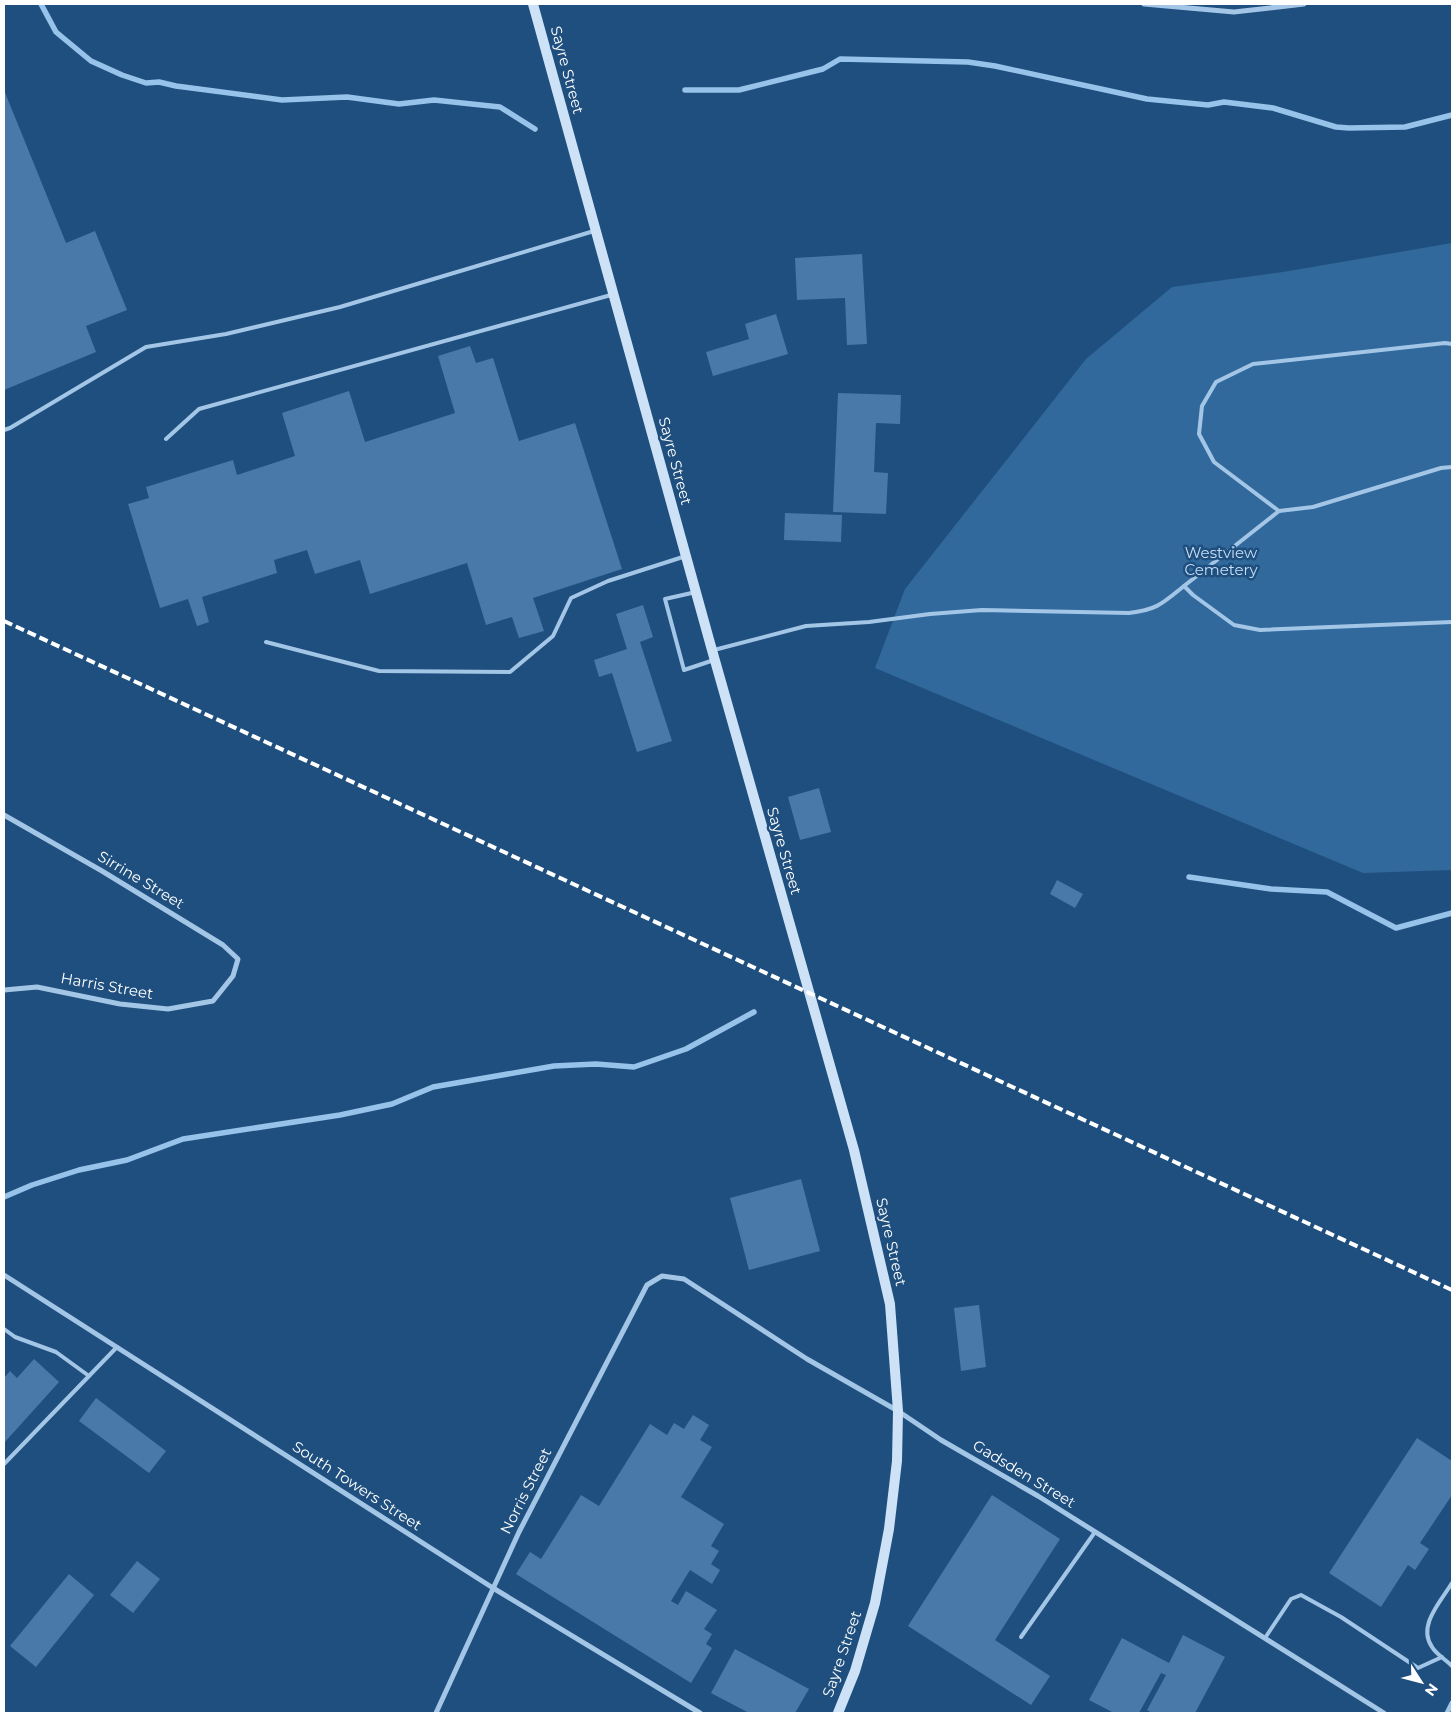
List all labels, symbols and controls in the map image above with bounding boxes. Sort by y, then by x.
street label: Sayre Street [547,24,588,116]
street label: Sayre Street [655,415,696,507]
park label: Westview Cemetery [1184,543,1258,579]
street label: Sayre Street [763,805,806,897]
street label: Sirrine Street [95,846,188,913]
street label: Harris Street [59,968,155,1003]
street label: Sayre Street [872,1196,911,1288]
street label: Gadsden Street [969,1435,1079,1512]
street label: South Towers Street [289,1437,426,1535]
street label: Norris Street [496,1445,555,1537]
street label: Sayre Street [818,1608,865,1700]
north arrow [1396,1657,1446,1707]
text: N [1421,1680,1442,1700]

